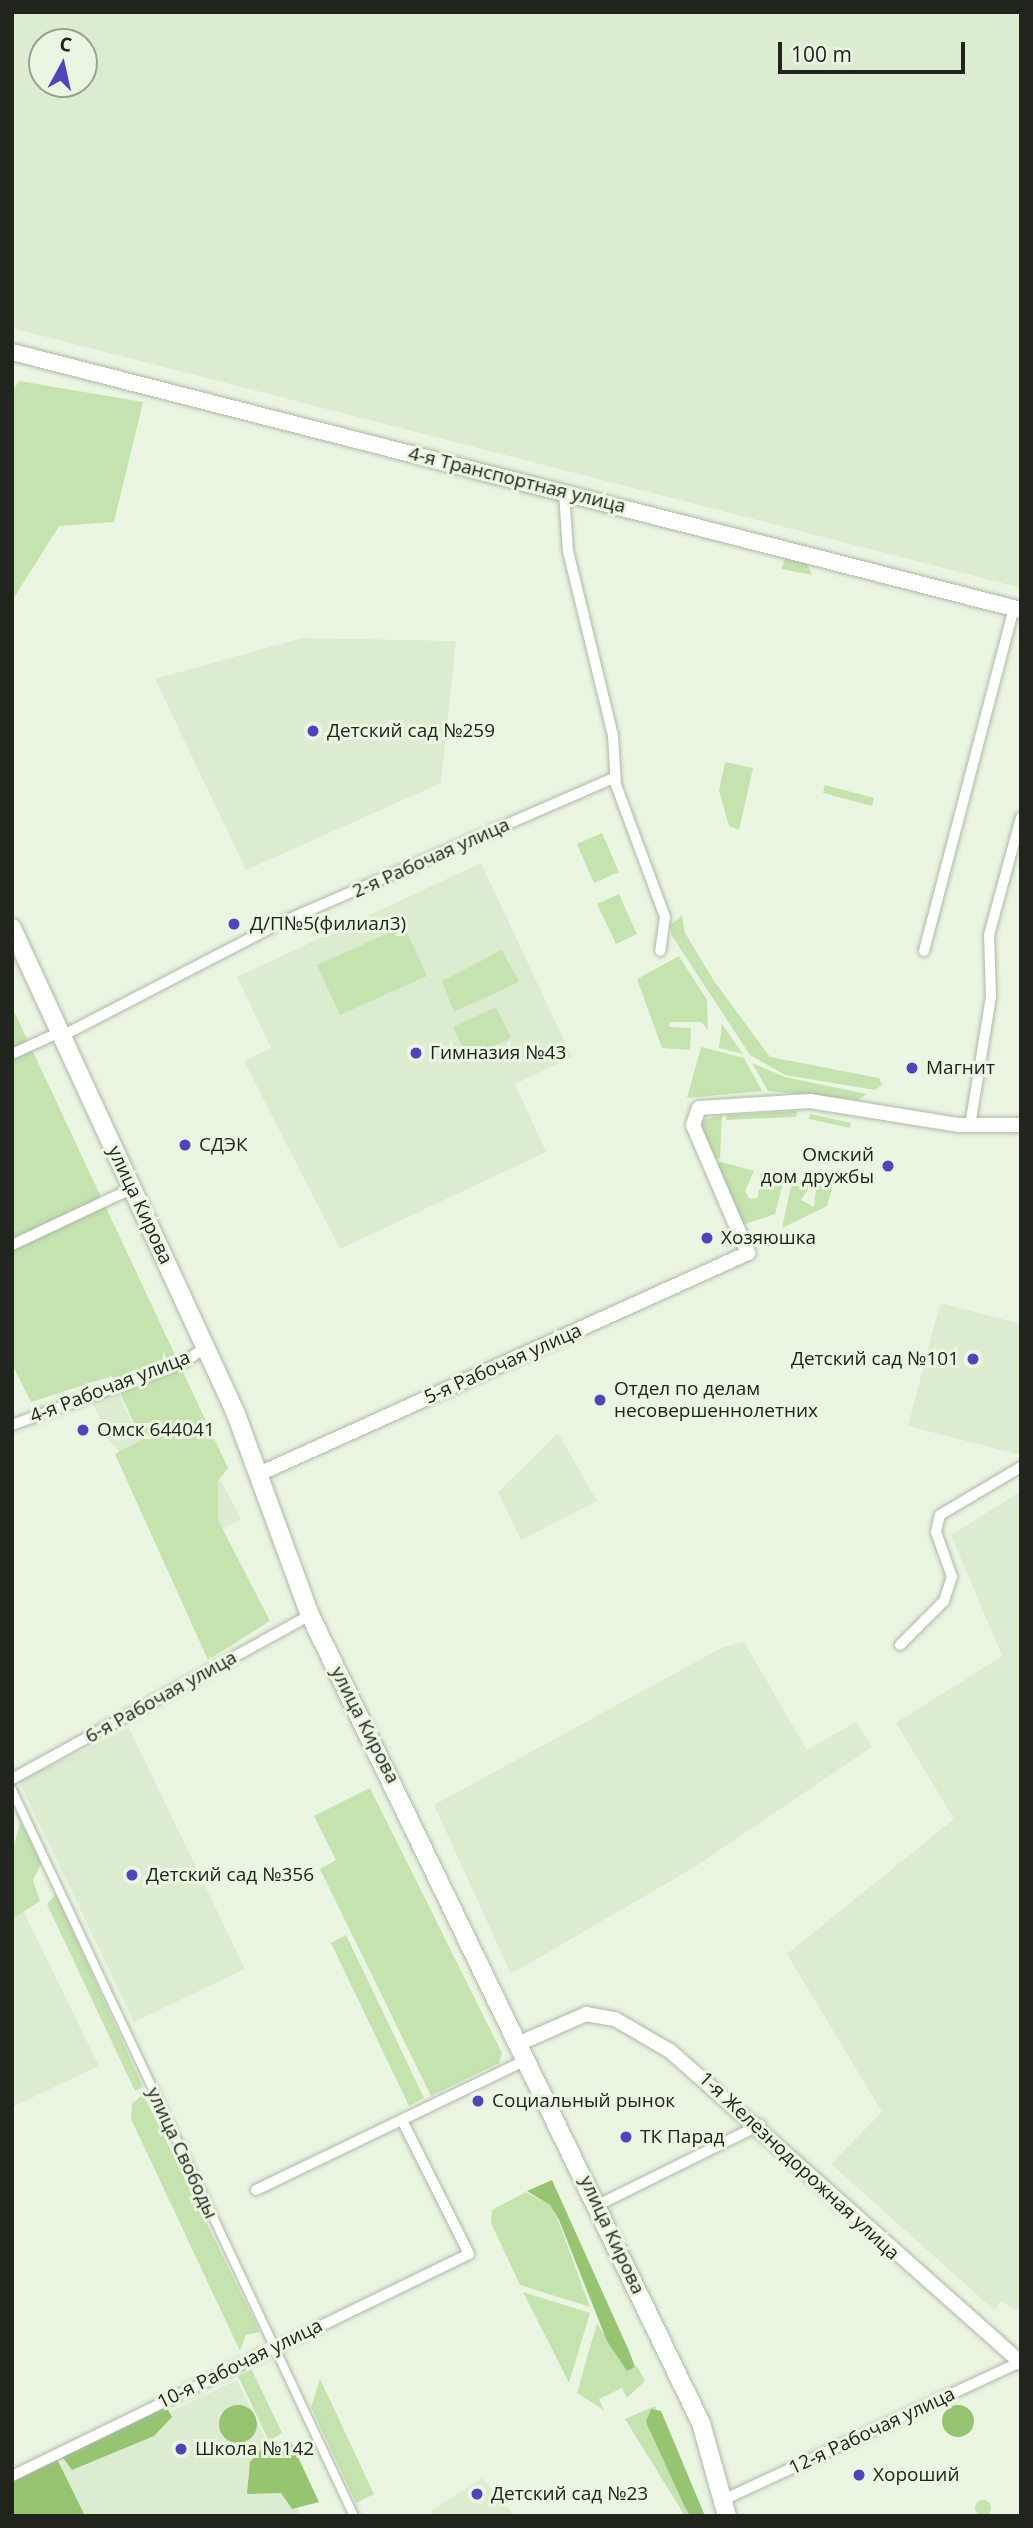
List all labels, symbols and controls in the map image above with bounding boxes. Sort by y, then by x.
north arrow [28,28,98,98]
scale bar [781,28,968,72]
text: С [58,30,73,58]
text: 100 m [791,40,852,68]
street label: 4-я Транспортная улица [406,442,628,518]
place label: Детский сад №259 [327,720,495,742]
marker: Детский сад №259 [305,723,321,739]
street label: 2-я Рабочая улица [349,813,513,903]
place label: Д/П№5(филиал3) [250,913,406,935]
marker: Д/П№5(филиал3) [224,914,244,934]
place label: Гимназия №43 [430,1042,566,1064]
marker: Гимназия №43 [408,1045,424,1061]
place label: Магнит [926,1057,995,1079]
marker: Магнит [904,1060,920,1076]
place label: СДЭК [199,1134,248,1156]
marker: СДЭК [177,1137,193,1153]
street label: улица Кирова [103,1142,177,1268]
place label: Омский дом дружбы [761,1144,874,1188]
marker: Омский дом дружбы [880,1158,896,1174]
place label: Хозяюшка [721,1227,816,1249]
marker: Хозяюшка [699,1230,715,1246]
street label: 5-я Рабочая улица [421,1319,585,1409]
street label: 4-я Рабочая улица [27,1346,193,1428]
place label: Детский сад №101 [791,1348,959,1370]
marker: Детский сад №101 [965,1351,981,1367]
place label: Отдел по делам несовершеннолетних [614,1378,818,1422]
marker: Отдел по делам несовершеннолетних [592,1392,608,1408]
place label: Омск 644041 [97,1419,215,1441]
marker: Омск 644041 [75,1422,91,1438]
street label: 6-я Рабочая улица [81,1646,241,1748]
street label: улица Кирова [326,1663,404,1787]
place label: Детский сад №356 [146,1864,314,1886]
marker: Детский сад №356 [124,1867,140,1883]
street label: 1-я Железнодорожная улица [694,2067,904,2265]
street label: улица Свободы [142,2084,222,2222]
place label: Социальный рынок [492,2090,675,2112]
marker: Социальный рынок [470,2093,486,2109]
place label: ТК Парад [640,2126,724,2148]
marker: ТК Парад [618,2129,634,2145]
street label: улица Кирова [575,2172,649,2298]
street label: 10-я Рабочая улица [154,2314,326,2414]
street label: 12-я Рабочая улица [785,2383,959,2479]
place label: Школа №142 [195,2438,314,2460]
marker: Школа №142 [173,2441,189,2457]
place label: Хороший [873,2464,960,2486]
marker: Хороший [851,2467,867,2483]
place label: Детский сад №23 [491,2483,648,2505]
marker: Детский сад №23 [469,2486,485,2502]

